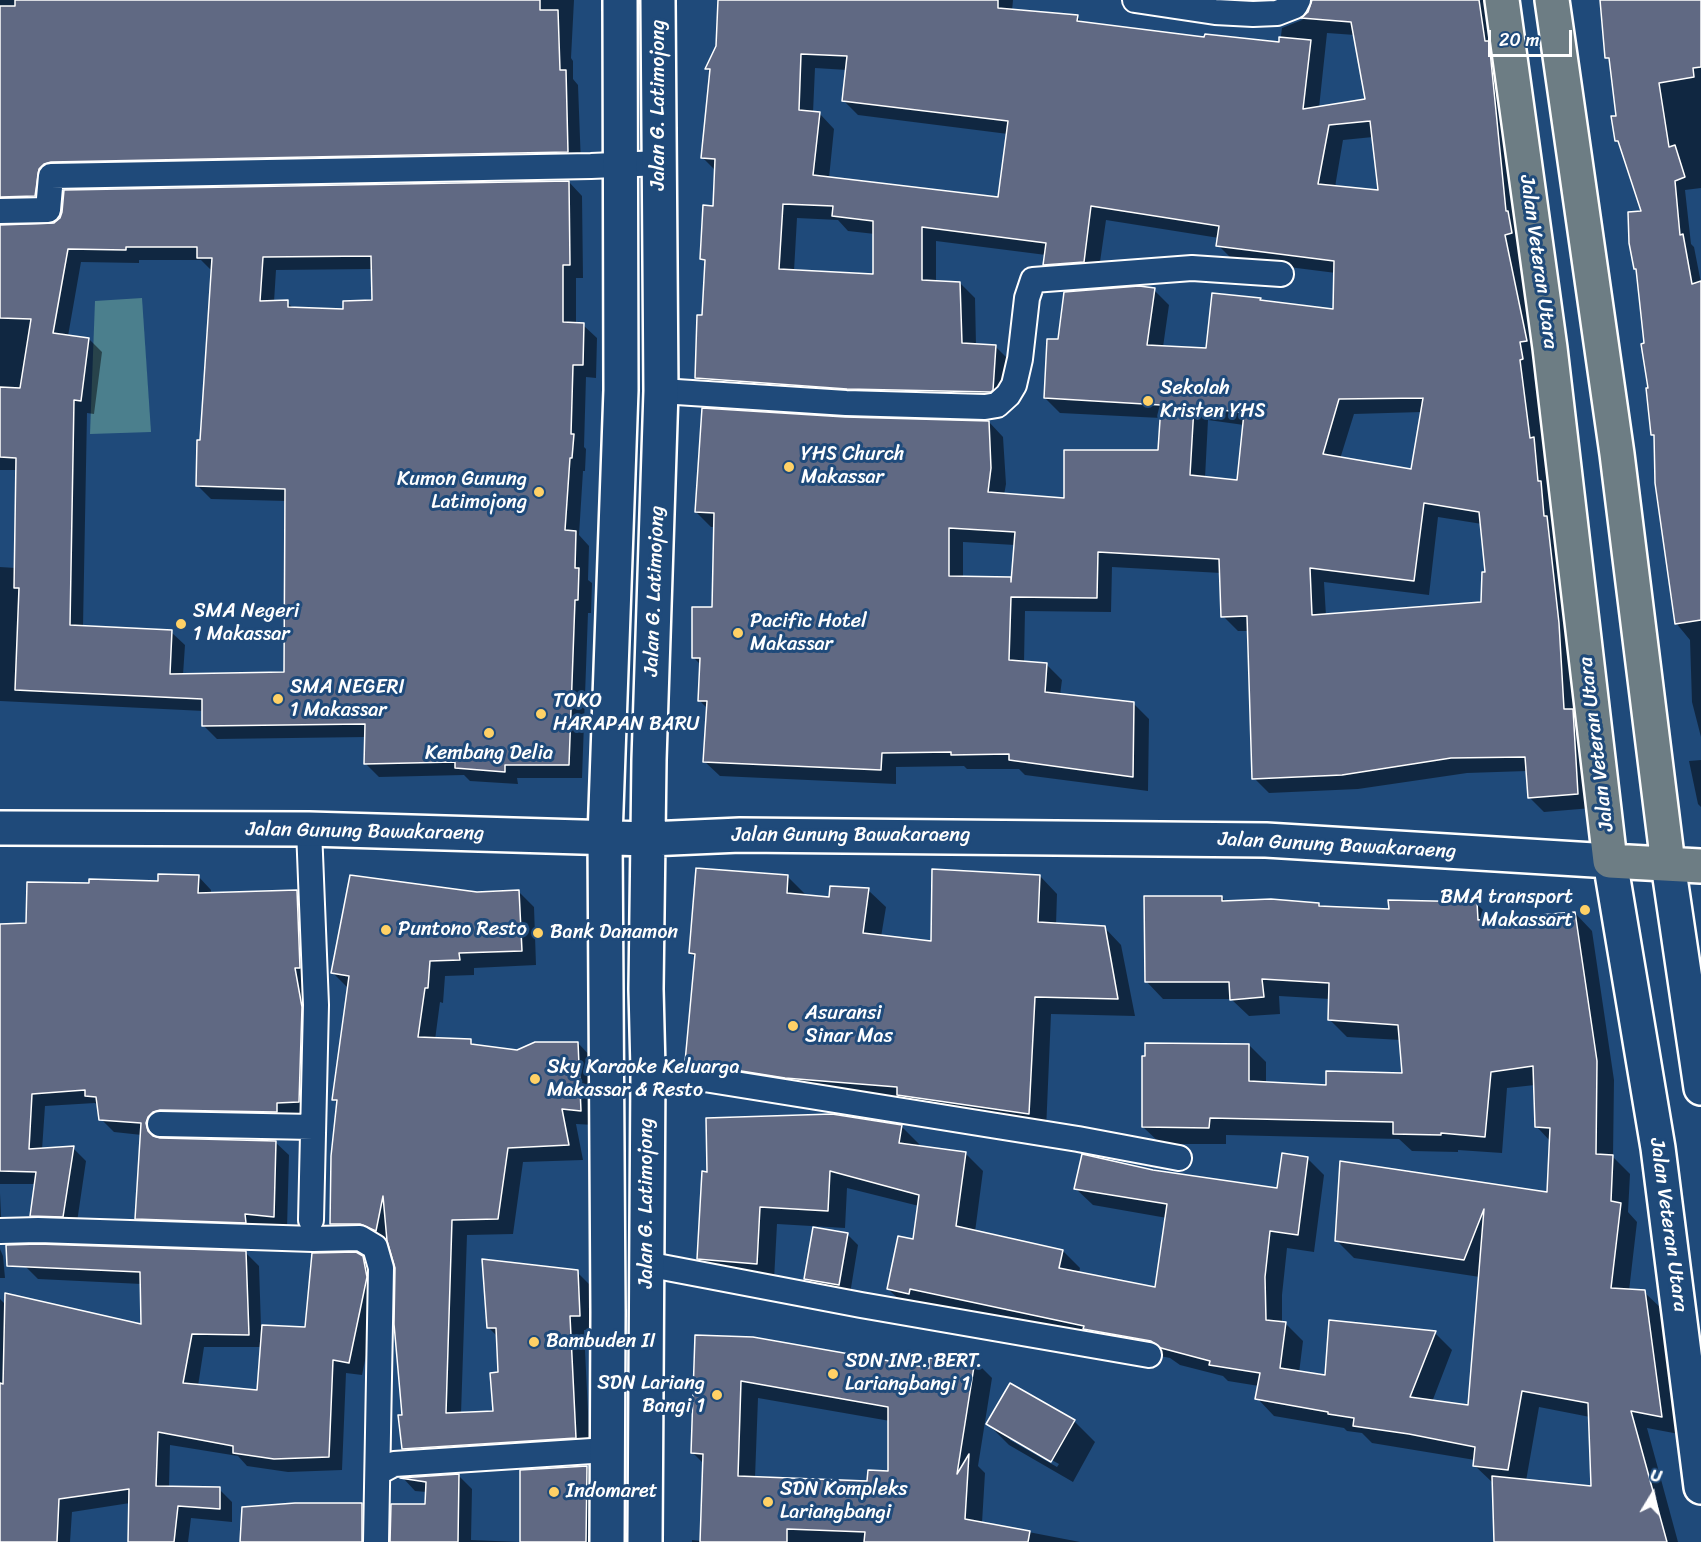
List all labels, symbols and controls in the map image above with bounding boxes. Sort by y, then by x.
scale bar [1491,18,1575,56]
street label: Jalan G. Latimojong [647,20,671,190]
text: 20 m [1499,24,1539,56]
street label: Jalan Veteran Utara [1514,174,1562,350]
place label: Sekolah Kristen YHS [1160,377,1265,424]
marker: Sekolah Kristen YHS [1141,394,1155,408]
place label: YHS Church Makassar [801,443,904,490]
marker: YHS Church Makassar [782,460,796,474]
place label: Kumon Gunung Latimojong [397,468,527,515]
marker: Kumon Gunung Latimojong [532,485,546,499]
street label: Jalan G. Latimojong [640,505,670,677]
place label: SMA Negeri 1 Makassar [193,600,299,647]
place label: Pacific Hotel Makassar [750,610,867,657]
marker: SMA Negeri 1 Makassar [174,617,188,631]
marker: Pacific Hotel Makassar [731,626,745,640]
street label: Jalan Veteran Utara [1574,656,1620,832]
place label: SMA NEGERI 1 Makassar [290,676,405,723]
place label: TOKO HARAPAN BARU [553,690,700,737]
marker: SMA NEGERI 1 Makassar [271,692,285,706]
marker: TOKO HARAPAN BARU [534,707,548,721]
marker: Kembang Delia [482,726,496,740]
place label: Kembang Delia [425,742,553,766]
street label: Jalan Gunung Bawakaraeng [246,818,484,846]
street label: Jalan Gunung Bawakaraeng [732,824,970,848]
street label: Jalan Gunung Bawakaraeng [1217,828,1457,864]
place label: BMA transport Makassart [1440,886,1573,933]
marker: BMA transport Makassart [1578,903,1592,917]
place label: Puntono Resto [398,918,527,942]
place label: Bank Danamon [550,921,678,945]
marker: Puntono Resto [379,923,393,937]
marker: Bank Danamon [531,926,545,940]
place label: Asuransi Sinar Mas [805,1002,893,1049]
marker: Asuransi Sinar Mas [786,1019,800,1033]
place label: Sky Karaoke Keluarga Makassar & Resto [547,1056,739,1103]
marker: Sky Karaoke Keluarga Makassar & Resto [528,1072,542,1086]
street label: Jalan G. Latimojong [635,1118,659,1288]
street label: Jalan Veteran Utara [1644,1137,1692,1313]
place label: Bambuden II [546,1330,656,1354]
marker: Bambuden II [527,1335,541,1349]
place label: SDN INP. BERT. Lariangbangi 1 [845,1350,982,1397]
marker: SDN INP. BERT. Lariangbangi 1 [826,1367,840,1381]
place label: SDN Lariang Bangi 1 [597,1372,705,1419]
marker: SDN Lariang Bangi 1 [710,1388,724,1402]
text: U [1648,1461,1664,1491]
north arrow [1623,1464,1683,1524]
place label: SDN Kompleks Lariangbangi [780,1478,908,1525]
place label: Indomaret [566,1480,657,1504]
marker: Indomaret [547,1485,561,1499]
marker: SDN Kompleks Lariangbangi [761,1495,775,1509]

